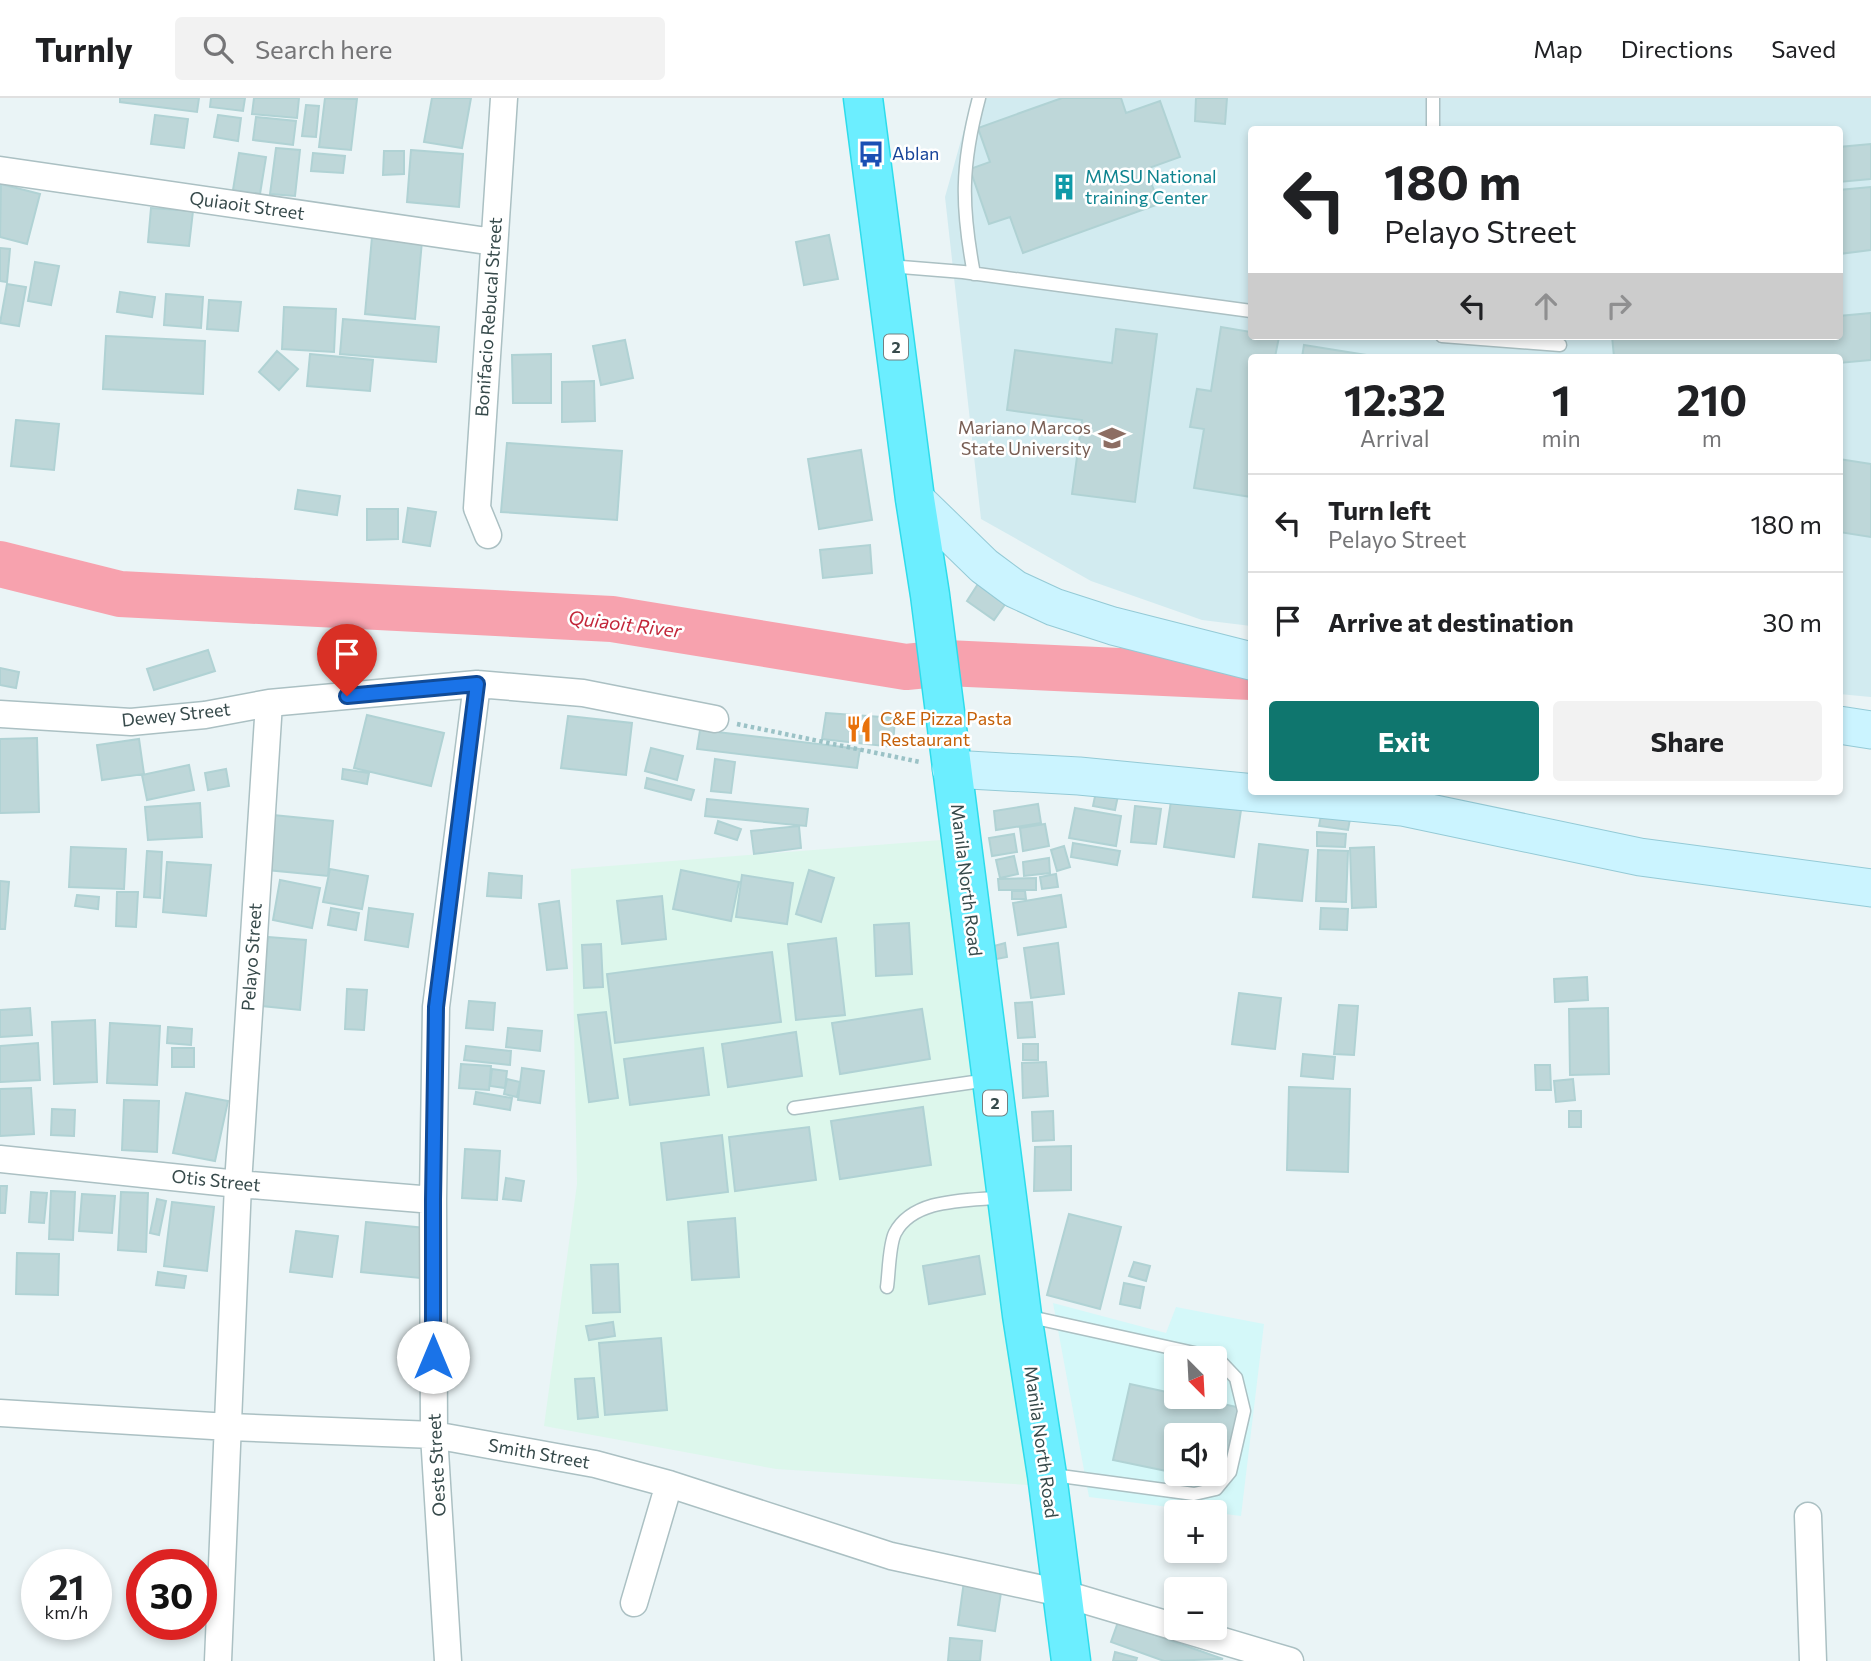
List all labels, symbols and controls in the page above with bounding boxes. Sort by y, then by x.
search box [175,17,665,80]
text: Turnly [35,28,133,69]
icon: search [199,29,237,67]
text: Search here [255,33,392,64]
text: Map [1533,34,1583,63]
text: Directions [1621,34,1733,63]
text: Saved [1771,34,1836,63]
bus stop icon: Ablan [856,139,886,169]
place label: Ablan [892,142,939,164]
text: 180 m [1384,150,1521,210]
icon: left [1269,154,1360,245]
place label: MMSU National training Center [1085,165,1217,208]
building icon: MMSU National training Center [1049,172,1079,202]
street label: Quiaoit Street [188,186,306,224]
text: Pelayo Street [1384,210,1577,250]
street label: Bonifacio Rebucal Street [470,216,506,418]
icon: left [1454,287,1492,325]
icon: ahead [1527,287,1565,325]
icon: right [1600,287,1638,325]
road number: 2 [884,334,908,360]
text: 12:32 [1344,373,1446,425]
text: 1 [1552,373,1571,425]
text: 210 [1676,373,1747,425]
place label: Mariano Marcos State University [958,416,1091,459]
school or university icon: Mariano Marcos State University [1097,423,1127,453]
text: Arrival [1360,424,1430,452]
text: min [1542,424,1581,452]
text: m [1702,424,1722,452]
text: Turn left [1328,494,1431,525]
icon: left [1269,504,1307,542]
text: 180 m [1750,508,1822,539]
text: Pelayo Street [1328,525,1466,553]
icon: arrive [1269,602,1307,640]
water label: Quiaoit River [567,605,684,642]
text: Arrive at destination [1328,606,1574,637]
text: 30 m [1763,606,1822,637]
pin [317,624,377,696]
icon: arrive [328,635,366,673]
street label: Dewey Street [120,697,232,731]
button: Exit [1269,701,1539,781]
button: Share [1553,701,1822,781]
place label: C&E Pizza Pasta Restaurant [880,707,1012,750]
restaurant icon: C&E Pizza Pasta Restaurant [844,714,874,744]
street label: Manila North Road [947,802,987,957]
street label: Pelayo Street [236,902,266,1012]
road number: 2 [983,1091,1007,1116]
street label: Otis Street [171,1164,262,1196]
position arrow [396,1320,470,1394]
north arrow [1164,1346,1227,1409]
map controls [1164,1346,1227,1640]
street label: Manila North Road [1020,1364,1064,1519]
street label: Oeste Street [422,1413,450,1517]
button: sound [1164,1423,1227,1486]
street label: Smith Street [487,1433,592,1473]
button: + [1164,1500,1227,1563]
speed limit sign: 30 [126,1549,217,1640]
text: 21 [49,1564,84,1607]
button: − [1164,1577,1227,1640]
text: km/h [45,1601,88,1623]

